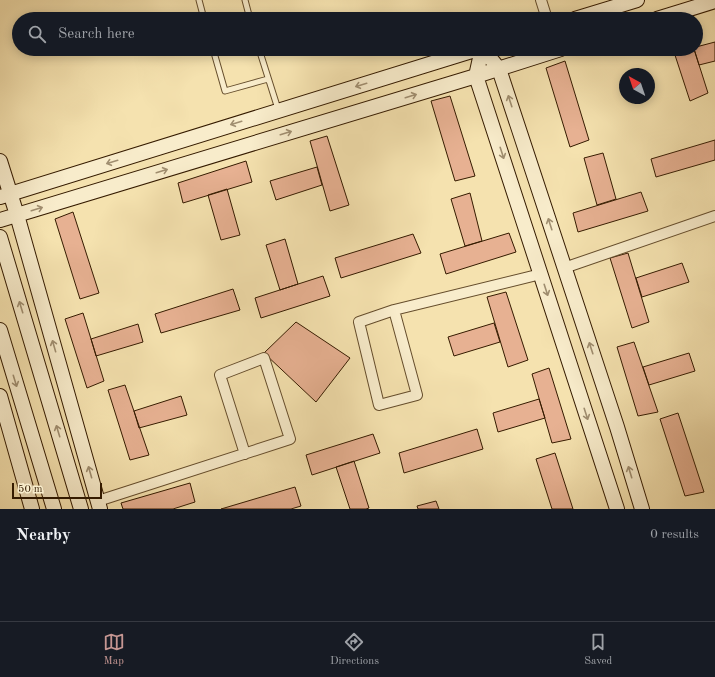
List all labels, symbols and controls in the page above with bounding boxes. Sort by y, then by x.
search box [12,12,703,56]
icon: search [26,23,48,45]
text: Search here [58,27,135,42]
north arrow [619,68,655,104]
one-way arrow [354,82,367,89]
one-way arrow [404,92,417,99]
one-way arrow [505,95,513,107]
one-way arrow [230,120,243,127]
one-way arrow [280,129,292,137]
one-way arrow [498,147,506,159]
one-way arrow [106,159,119,166]
one-way arrow [155,167,168,174]
one-way arrow [31,205,44,212]
one-way arrow [546,218,553,231]
one-way arrow [543,284,550,297]
one-way arrow [17,301,24,314]
one-way arrow [50,340,57,353]
one-way arrow [586,342,594,354]
one-way arrow [12,374,19,387]
one-way arrow [583,408,591,420]
one-way arrow [54,425,61,438]
one-way arrow [86,465,93,478]
one-way arrow [626,465,633,478]
scale bar [12,481,102,500]
text: 50 m [18,484,43,495]
text: Nearby [16,527,71,544]
text: 0 results [650,528,699,541]
tab: Map [103,631,125,669]
tab: Directions [330,631,379,669]
tab: Saved [584,631,612,669]

